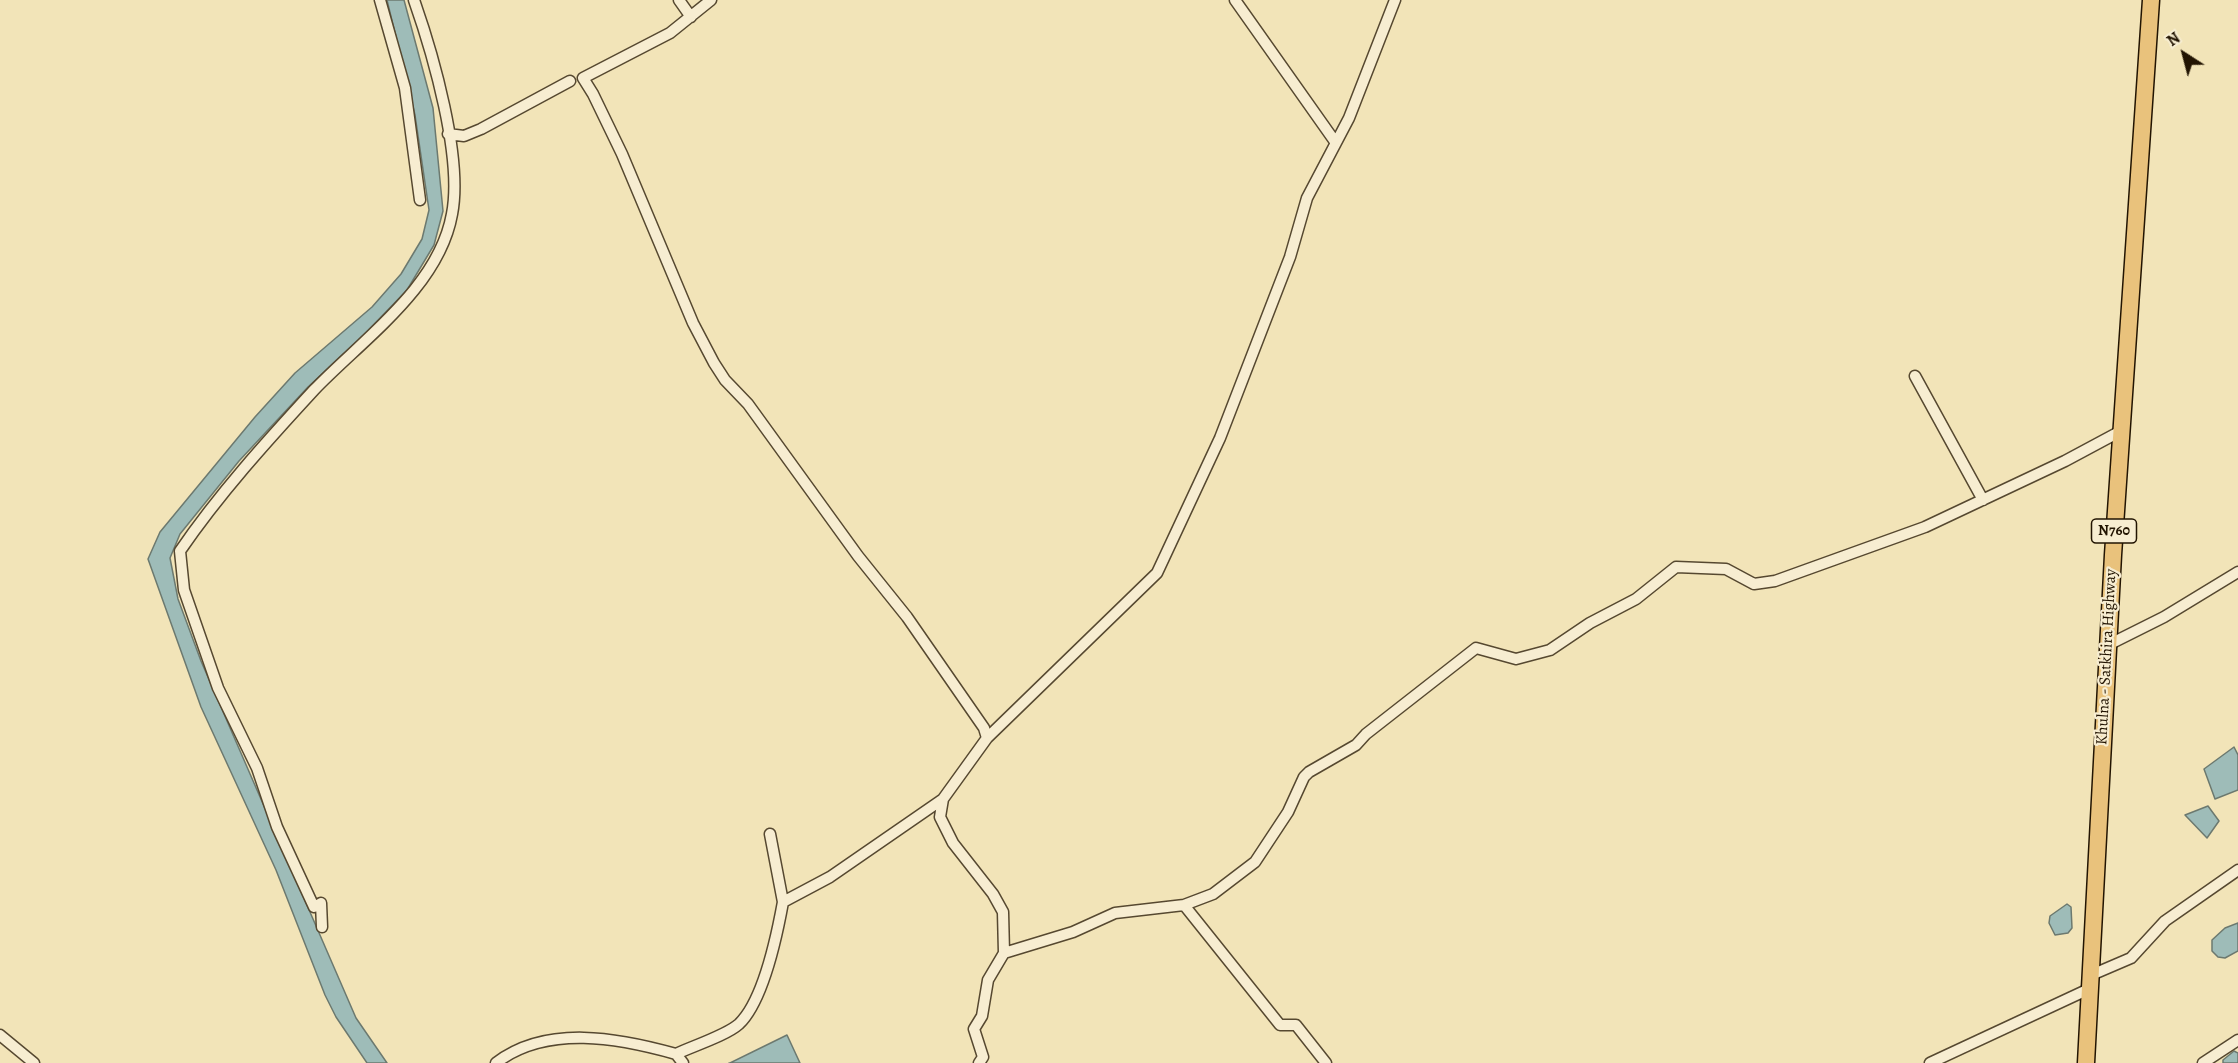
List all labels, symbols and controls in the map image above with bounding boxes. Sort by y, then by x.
north arrow [2154,24,2214,84]
text: N [2162,27,2185,52]
road number: N760 [2092,519,2136,543]
street label: Khulna - Satkhira Highway [2093,568,2121,746]

